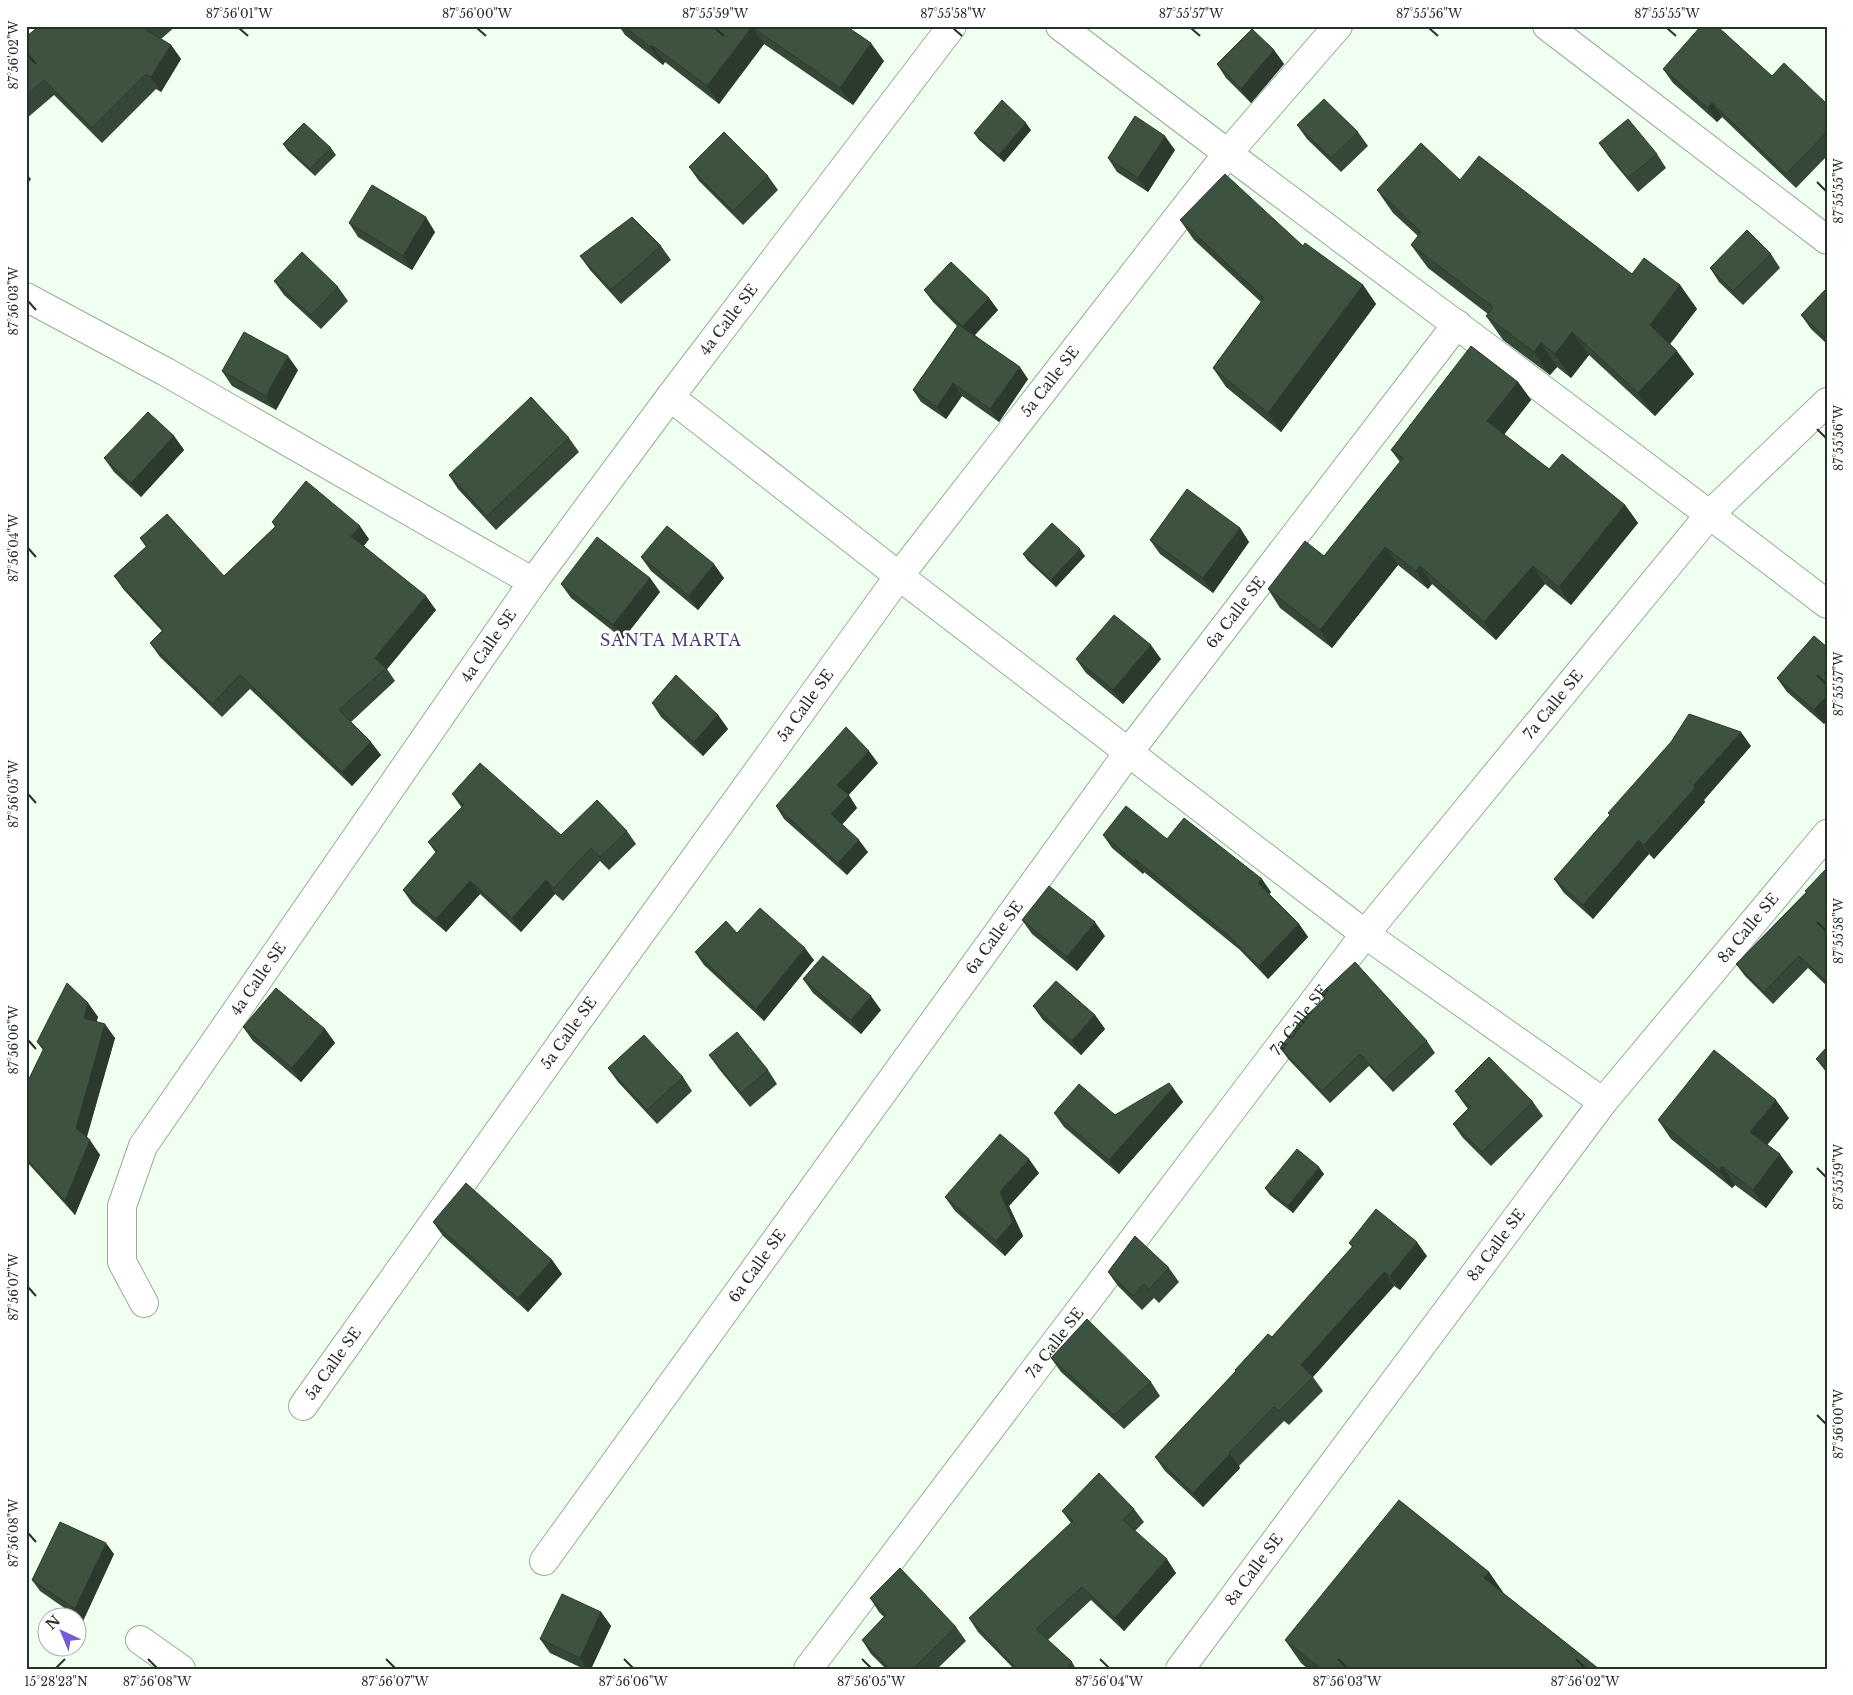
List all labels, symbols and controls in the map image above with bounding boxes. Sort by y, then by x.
text: 87°56'01"W [206,6,273,21]
text: 87°56'00"W [442,6,513,21]
text: 87°55'59"W [682,6,749,21]
text: 87°55'58"W [920,6,987,21]
text: 87°55'57"W [1159,6,1224,21]
text: 87°55'56"W [1396,6,1463,21]
text: 87°55'55"W [1634,6,1701,21]
text: 87°56'02"W [6,20,21,89]
text: 87°55'55"W [1831,157,1846,224]
text: 87°56'03"W [6,266,21,335]
street label: 4a Calle SE [695,280,762,359]
street label: 5a Calle SE [1016,342,1083,421]
text: 87°55'56"W [1831,404,1846,471]
text: 87°56'04"W [6,513,21,582]
street label: 6a Calle SE [1202,572,1269,652]
street label: 4a Calle SE [456,605,520,686]
district label: SANTA MARTA [600,630,742,650]
text: 87°55'57"W [1831,651,1846,716]
street label: 5a Calle SE [772,665,838,745]
street label: 7a Calle SE [1519,666,1587,743]
text: 87°56'05"W [6,759,21,828]
street label: 8a Calle SE [1713,889,1783,967]
street label: 6a Calle SE [961,897,1027,978]
text: 87°55'58"W [1831,897,1846,964]
street label: 4a Calle SE [226,938,290,1019]
street label: 7a Calle SE [1266,981,1332,1059]
street label: 5a Calle SE [536,993,601,1073]
text: 87°56'06"W [6,1005,21,1075]
text: 87°55'59"W [1831,1143,1846,1210]
street label: 8a Calle SE [1463,1205,1529,1285]
street label: 6a Calle SE [724,1225,790,1306]
text: 87°56'07"W [6,1252,21,1321]
street label: 7a Calle SE [1022,1304,1088,1382]
street label: 5a Calle SE [300,1323,365,1403]
text: 87°56'00"W [1831,1388,1846,1459]
text: 87°56'08"W [6,1498,21,1567]
street label: 8a Calle SE [1221,1529,1287,1609]
north arrow [38,1608,88,1658]
text: N [42,1612,64,1634]
text: 15°28'23"N [24,1674,88,1689]
text: 87°56'08"W [123,1674,192,1689]
text: 87°56'07"W [361,1674,430,1689]
text: 87°56'06"W [598,1674,668,1689]
text: 87°56'05"W [837,1674,906,1689]
text: 87°56'04"W [1075,1674,1144,1689]
text: 87°56'03"W [1313,1674,1382,1689]
text: 87°56'02"W [1551,1674,1620,1689]

